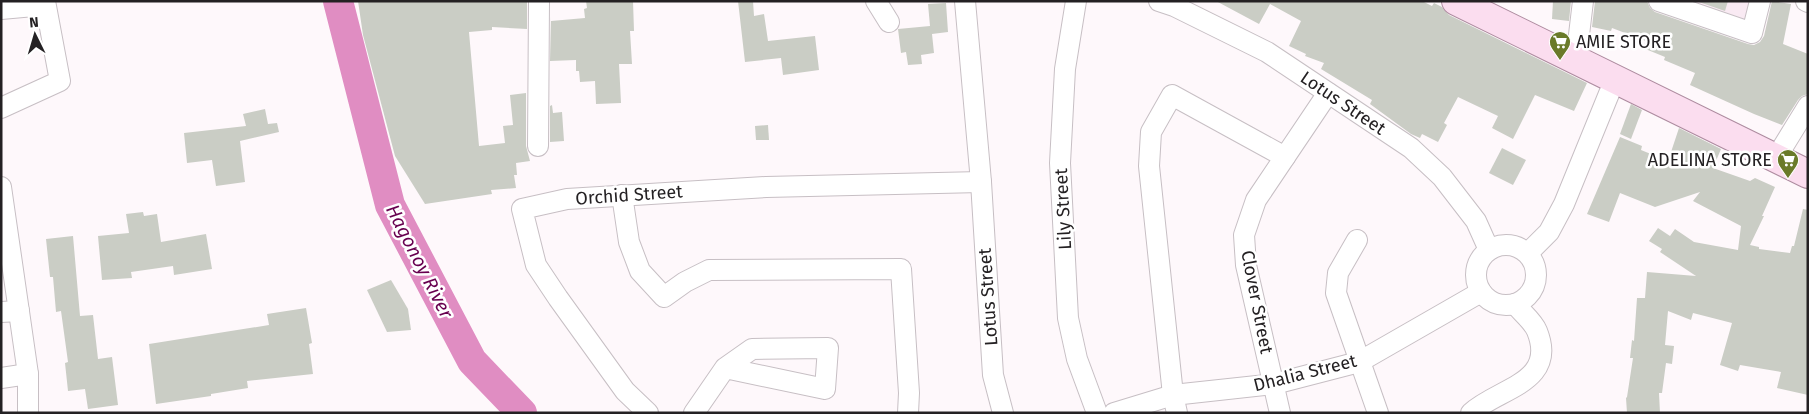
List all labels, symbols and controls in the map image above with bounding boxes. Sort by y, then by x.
north arrow [10,10,60,60]
text: N [29,14,39,31]
supermarket icon: AMIE STORE [1548,30,1572,61]
place label: AMIE STORE [1576,31,1671,53]
street label: Lotus Street [1296,66,1390,140]
supermarket icon: ADELINA STORE [1776,148,1800,179]
place label: ADELINA STORE [1648,149,1772,171]
street label: Lily Street [1050,167,1076,250]
street label: Orchid Street [575,180,684,210]
water label: Hagonoy River [381,200,458,323]
street label: Lotus Street [974,247,1002,347]
street label: Clover Street [1236,249,1278,356]
street label: Dhalia Street [1251,349,1359,396]

